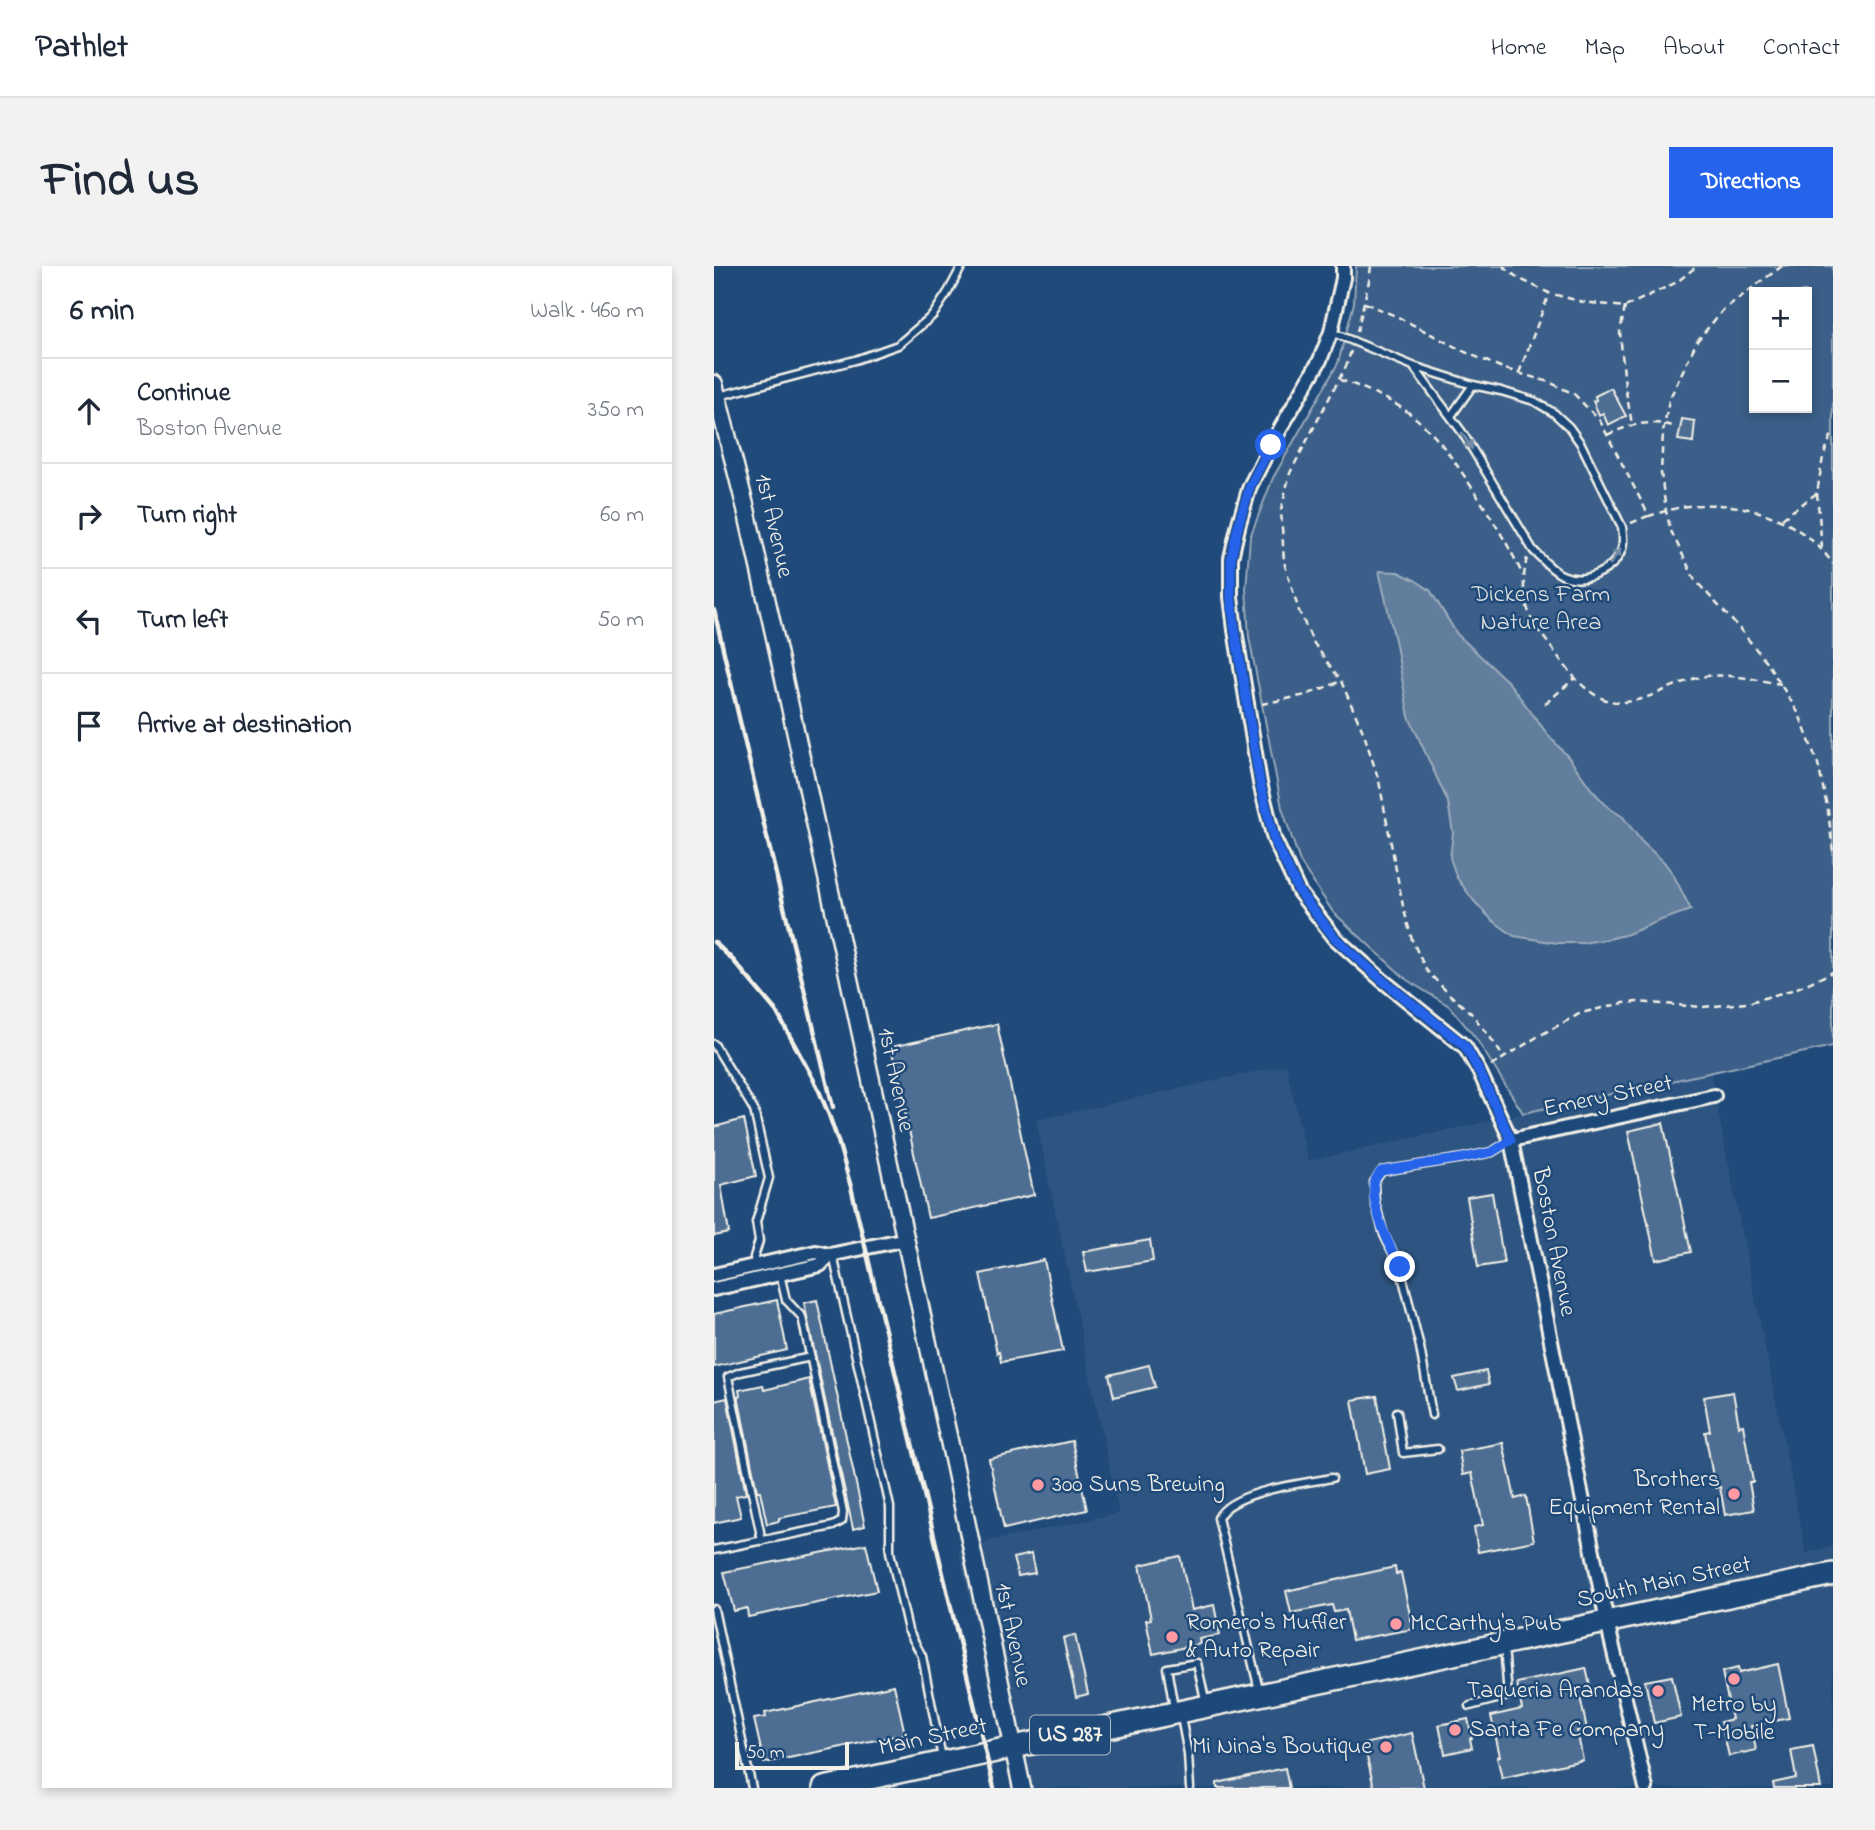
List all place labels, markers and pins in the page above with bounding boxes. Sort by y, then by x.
place label: Brothers Equipment Rental [1548,1463,1720,1526]
place label: 300 Suns Brewing [1052,1468,1225,1503]
marker: 300 Suns Brewing [1030,1477,1046,1493]
marker: Brothers Equipment Rental [1726,1486,1742,1502]
place label: Romero's Muffler & Auto Repair [1186,1606,1347,1669]
place label: McCarthy's Pub [1410,1607,1561,1643]
marker: McCarthy's Pub [1388,1616,1404,1632]
marker: Romero's Muffler & Auto Repair [1164,1629,1180,1645]
marker: Metro by T-Mobile [1726,1671,1742,1687]
place label: Taqueria Arandas [1466,1674,1644,1709]
marker: Taqueria Arandas [1650,1683,1666,1699]
place label: Metro by T-Mobile [1691,1688,1777,1751]
place label: Santa Fe Company [1469,1713,1664,1749]
marker: Santa Fe Company [1447,1722,1463,1738]
place label: Mi Nina's Boutique [1192,1730,1372,1765]
marker: Mi Nina's Boutique [1378,1739,1394,1755]

